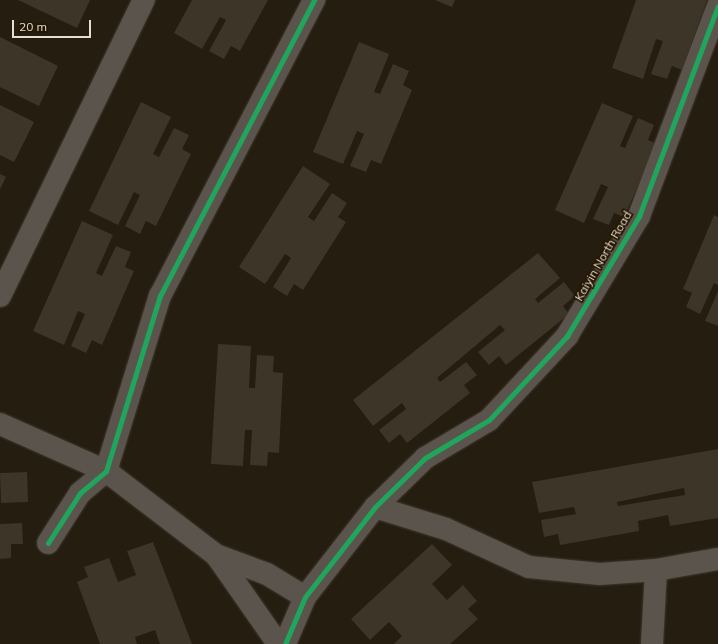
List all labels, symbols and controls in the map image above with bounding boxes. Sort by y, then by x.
scale bar [14,12,93,38]
text: 20 m [19,19,47,34]
street label: Kaiyin North Road [571,209,635,303]

